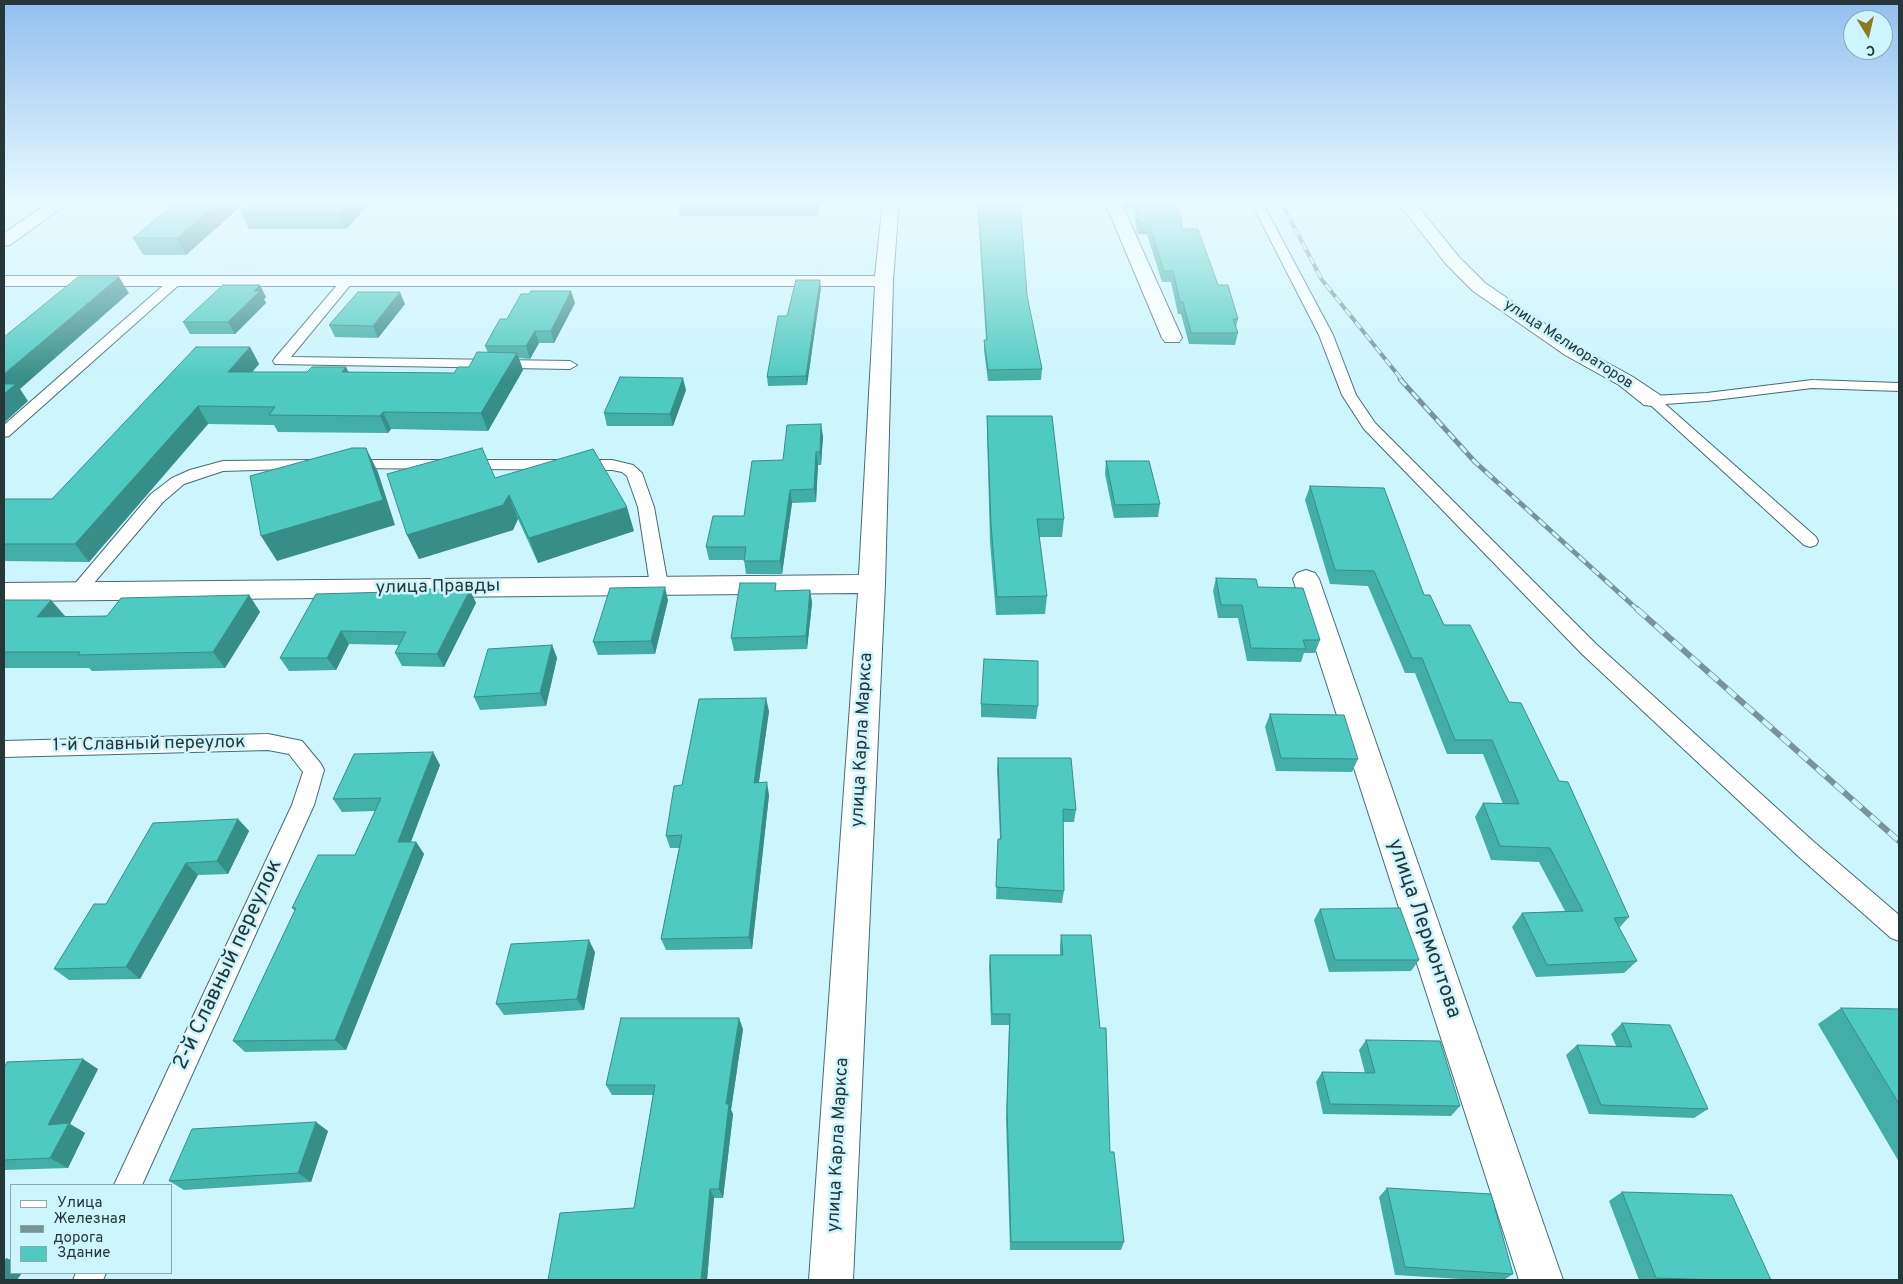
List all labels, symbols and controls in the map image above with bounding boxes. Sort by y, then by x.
north arrow [1843,10,1893,60]
text: С [1865,40,1876,58]
street label: улица Мелиораторов [1500,296,1636,394]
street label: улица Правды [376,576,500,600]
street label: улица Карла Маркса [848,652,878,828]
street label: 1-й Славный переулок [52,733,246,757]
street label: улица Лермонтова [1380,836,1466,1022]
street label: 2-й Славный переулок [169,856,289,1074]
street label: улица Карла Маркса [824,1057,854,1233]
legend [10,1184,172,1274]
text: Улица [57,1194,102,1213]
text: Железная дорога [54,1210,126,1248]
text: Здание [57,1244,110,1263]

